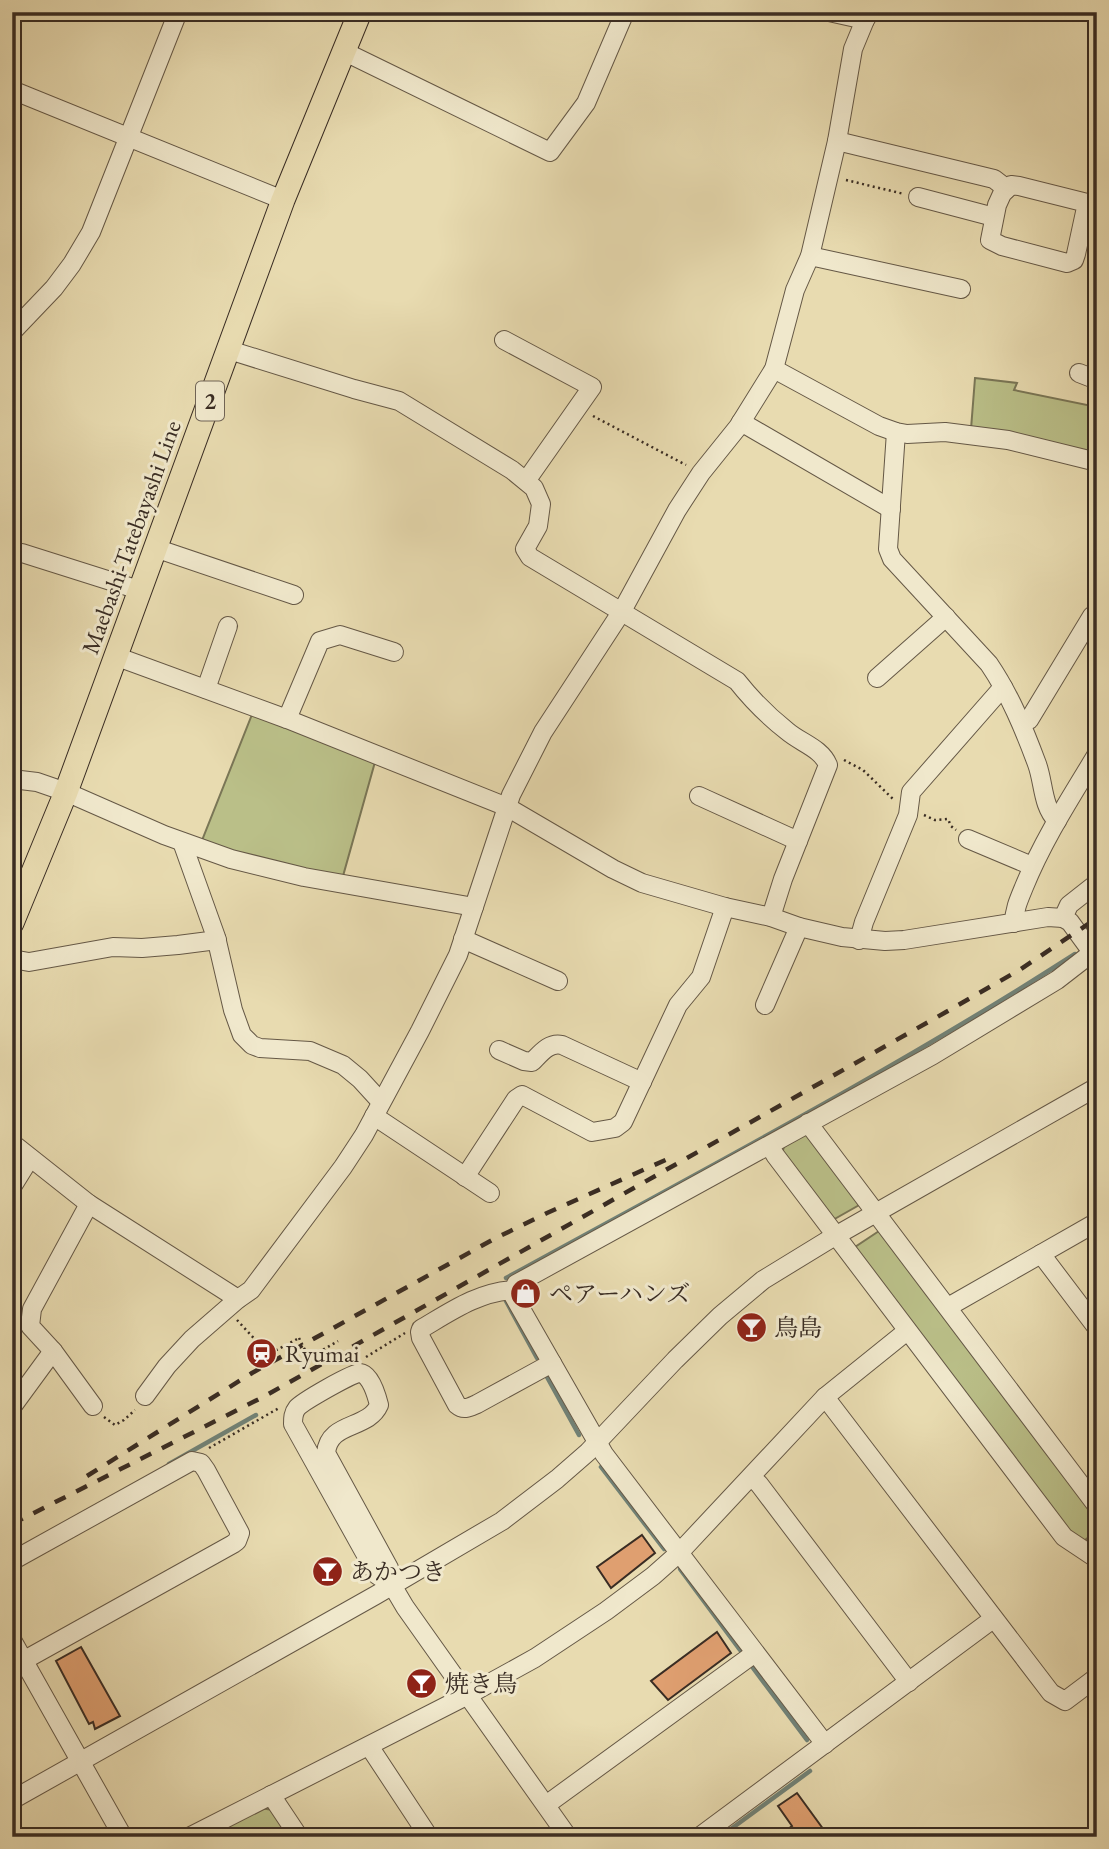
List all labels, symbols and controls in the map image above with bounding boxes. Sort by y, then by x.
road number: 2 [196,382,224,420]
street label: Maebashi-Tatebayashi Line [74,416,188,658]
shop icon: ペアーハンズ [509,1276,543,1310]
place label: ペアーハンズ [549,1278,690,1309]
bar icon: 鳥島 [734,1310,768,1344]
place label: 鳥島 [774,1312,822,1343]
station icon: Ryumai [245,1336,279,1370]
place label: Ryumai [285,1338,360,1369]
bar icon: あかつき [310,1554,344,1588]
place label: あかつき [350,1556,446,1587]
bar icon: 焼き鳥 [405,1666,439,1700]
place label: 焼き鳥 [445,1668,517,1699]

